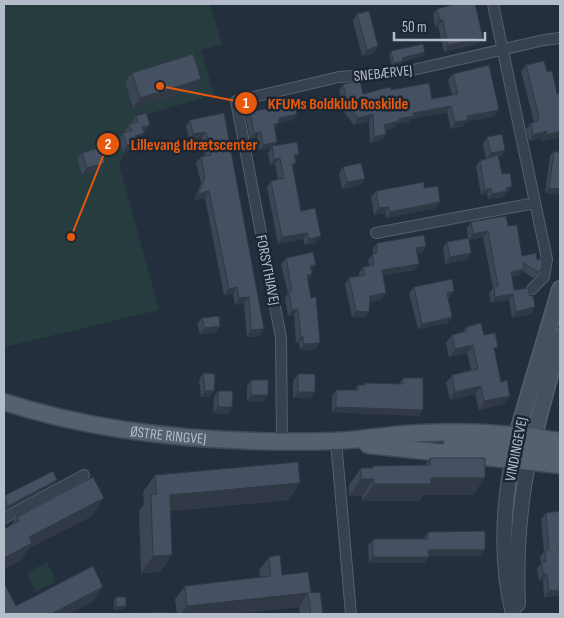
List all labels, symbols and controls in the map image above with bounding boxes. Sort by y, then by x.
scale bar [394,10,485,42]
text: 50 m [402,18,427,37]
street label: SNEBÆRVEJ [353,61,413,86]
callout: KFUMs Boldklub Roskilde [233,87,419,118]
text: 1 [243,94,249,113]
text: KFUMs Boldklub Roskilde [268,95,408,114]
callout: Lillevang Idrætscenter [96,129,267,160]
text: 2 [105,135,111,154]
text: Lillevang Idrætscenter [131,136,257,155]
street label: FORSYTHIAVEJ [251,233,284,307]
street label: VINDINGEVEJ [501,415,532,483]
street label: ØSTRE RINGVEJ [129,422,207,449]

